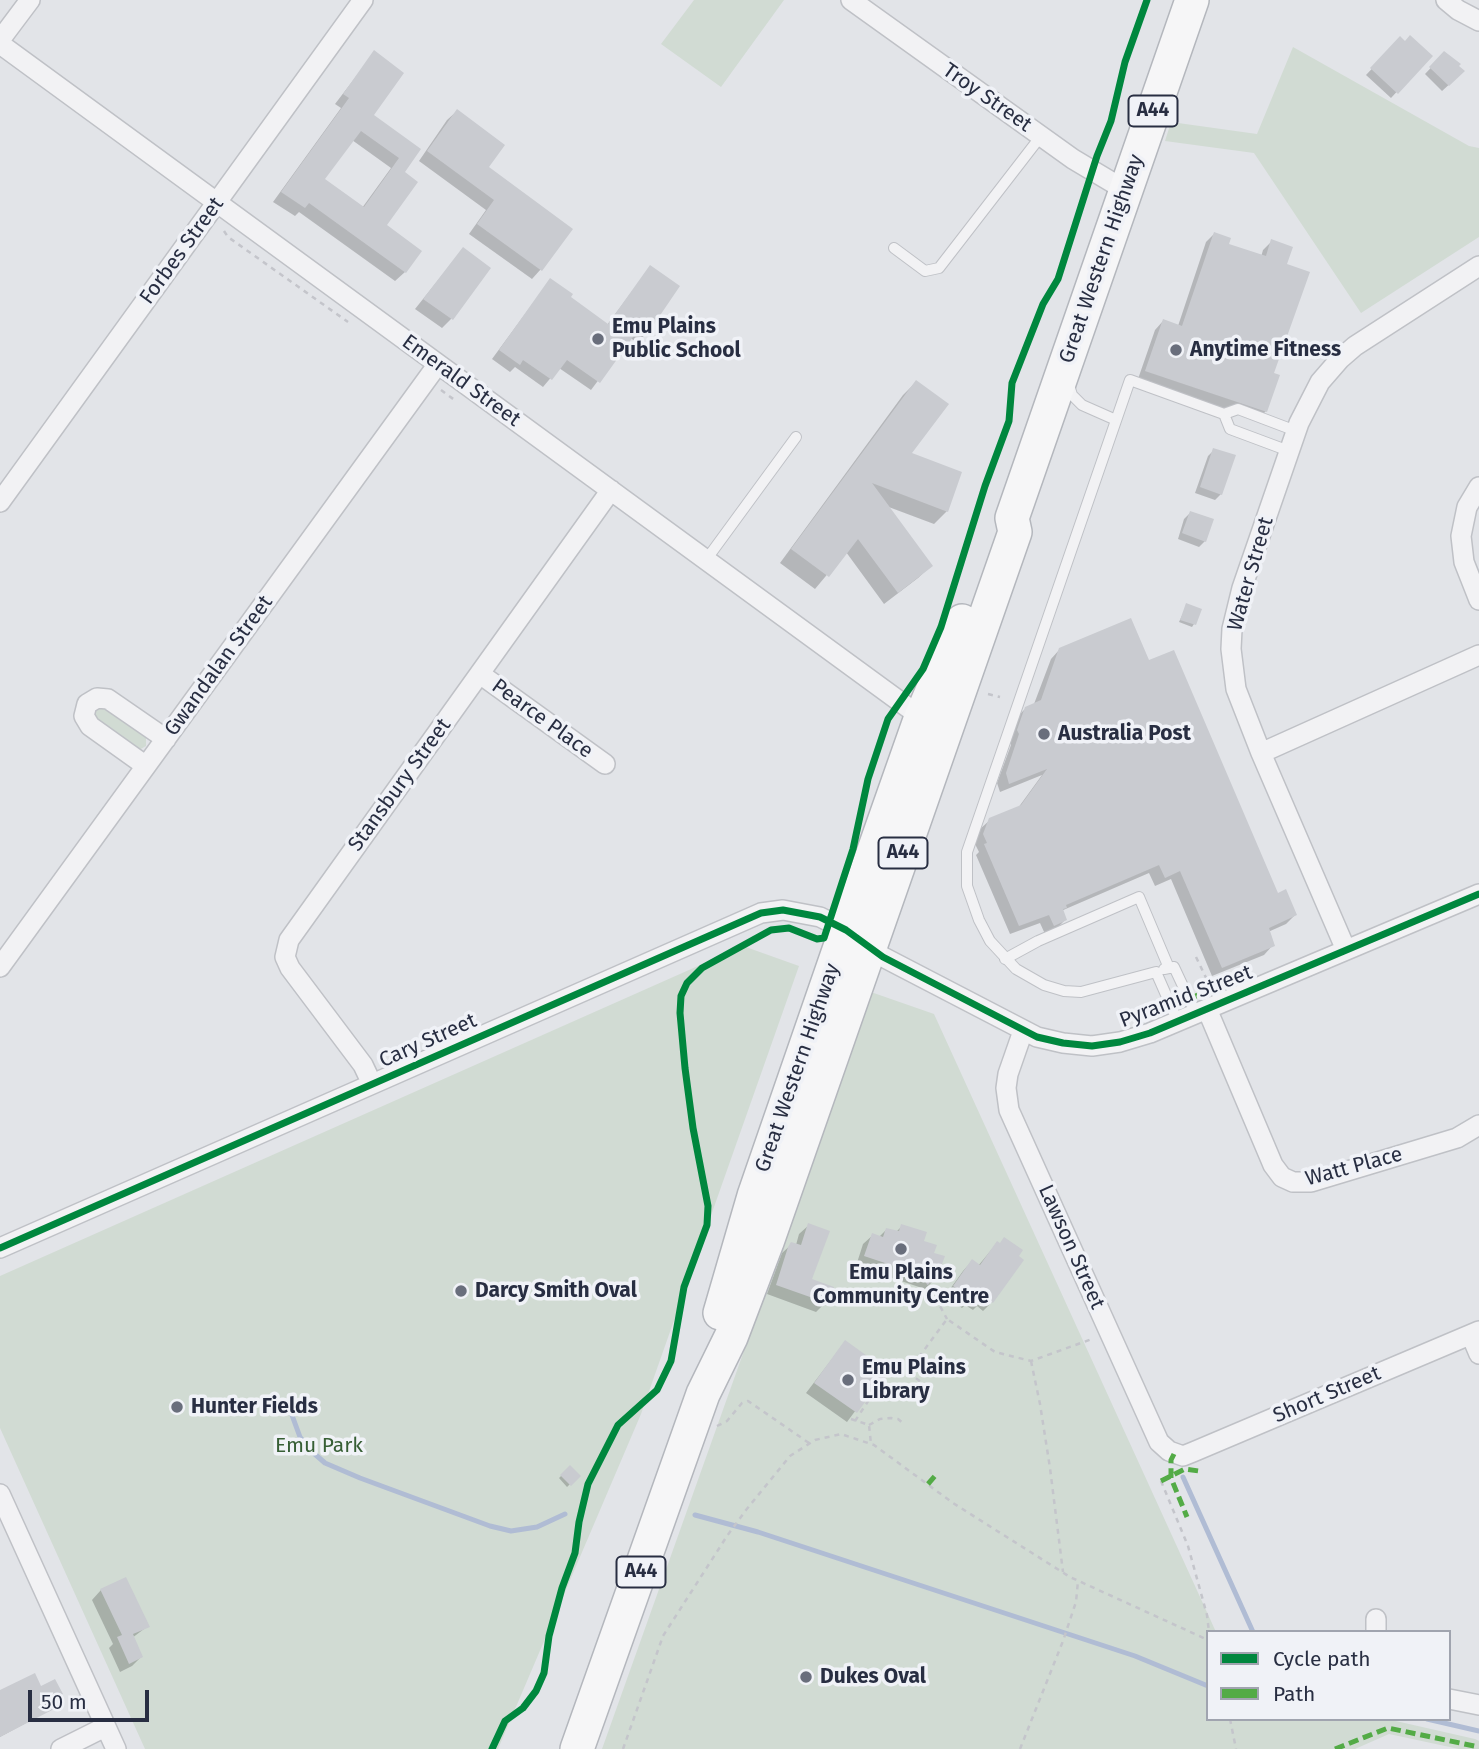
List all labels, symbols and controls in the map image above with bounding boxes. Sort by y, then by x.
street label: Troy Street [938,58,1036,138]
road number: A44 [1128,96,1178,127]
street label: Great Western Highway [1054,151,1150,367]
street label: Forbes Street [135,193,229,309]
place label: Emu Plains Public School [612,314,741,364]
street label: Emerald Street [397,330,525,432]
marker: Emu Plains Public School [590,331,606,347]
place label: Anytime Fitness [1190,337,1341,363]
marker: Anytime Fitness [1168,342,1184,358]
street label: Water Street [1223,514,1279,634]
street label: Gwandalan Street [159,591,279,741]
street label: Pearce Place [487,674,597,764]
street label: Stansbury Street [343,714,457,856]
place label: Australia Post [1058,721,1191,747]
marker: Australia Post [1036,726,1052,742]
road number: A44 [878,838,928,868]
street label: Great Western Highway [750,960,846,1176]
street label: Pyramid Street [1116,960,1256,1034]
street label: Cary Street [375,1008,481,1074]
street label: Watt Place [1303,1142,1405,1192]
street label: Lawson Street [1032,1181,1110,1313]
marker: Emu Plains Community Centre [893,1241,909,1257]
place label: Emu Plains Community Centre [813,1260,989,1310]
place label: Darcy Smith Oval [475,1278,637,1304]
marker: Darcy Smith Oval [453,1283,469,1299]
place label: Emu Plains Library [862,1355,966,1405]
street label: Short Street [1269,1361,1385,1429]
marker: Emu Plains Library [840,1372,856,1388]
place label: Hunter Fields [191,1394,318,1420]
marker: Hunter Fields [169,1399,185,1415]
park label: Emu Park [275,1433,363,1459]
road number: A44 [616,1556,666,1588]
legend [1206,1630,1451,1721]
text: Cycle path [1273,1646,1371,1672]
place label: Dukes Oval [820,1664,926,1690]
marker: Dukes Oval [798,1669,814,1685]
scale bar [32,1676,152,1720]
text: Path [1273,1681,1315,1707]
text: 50 m [41,1689,87,1715]

